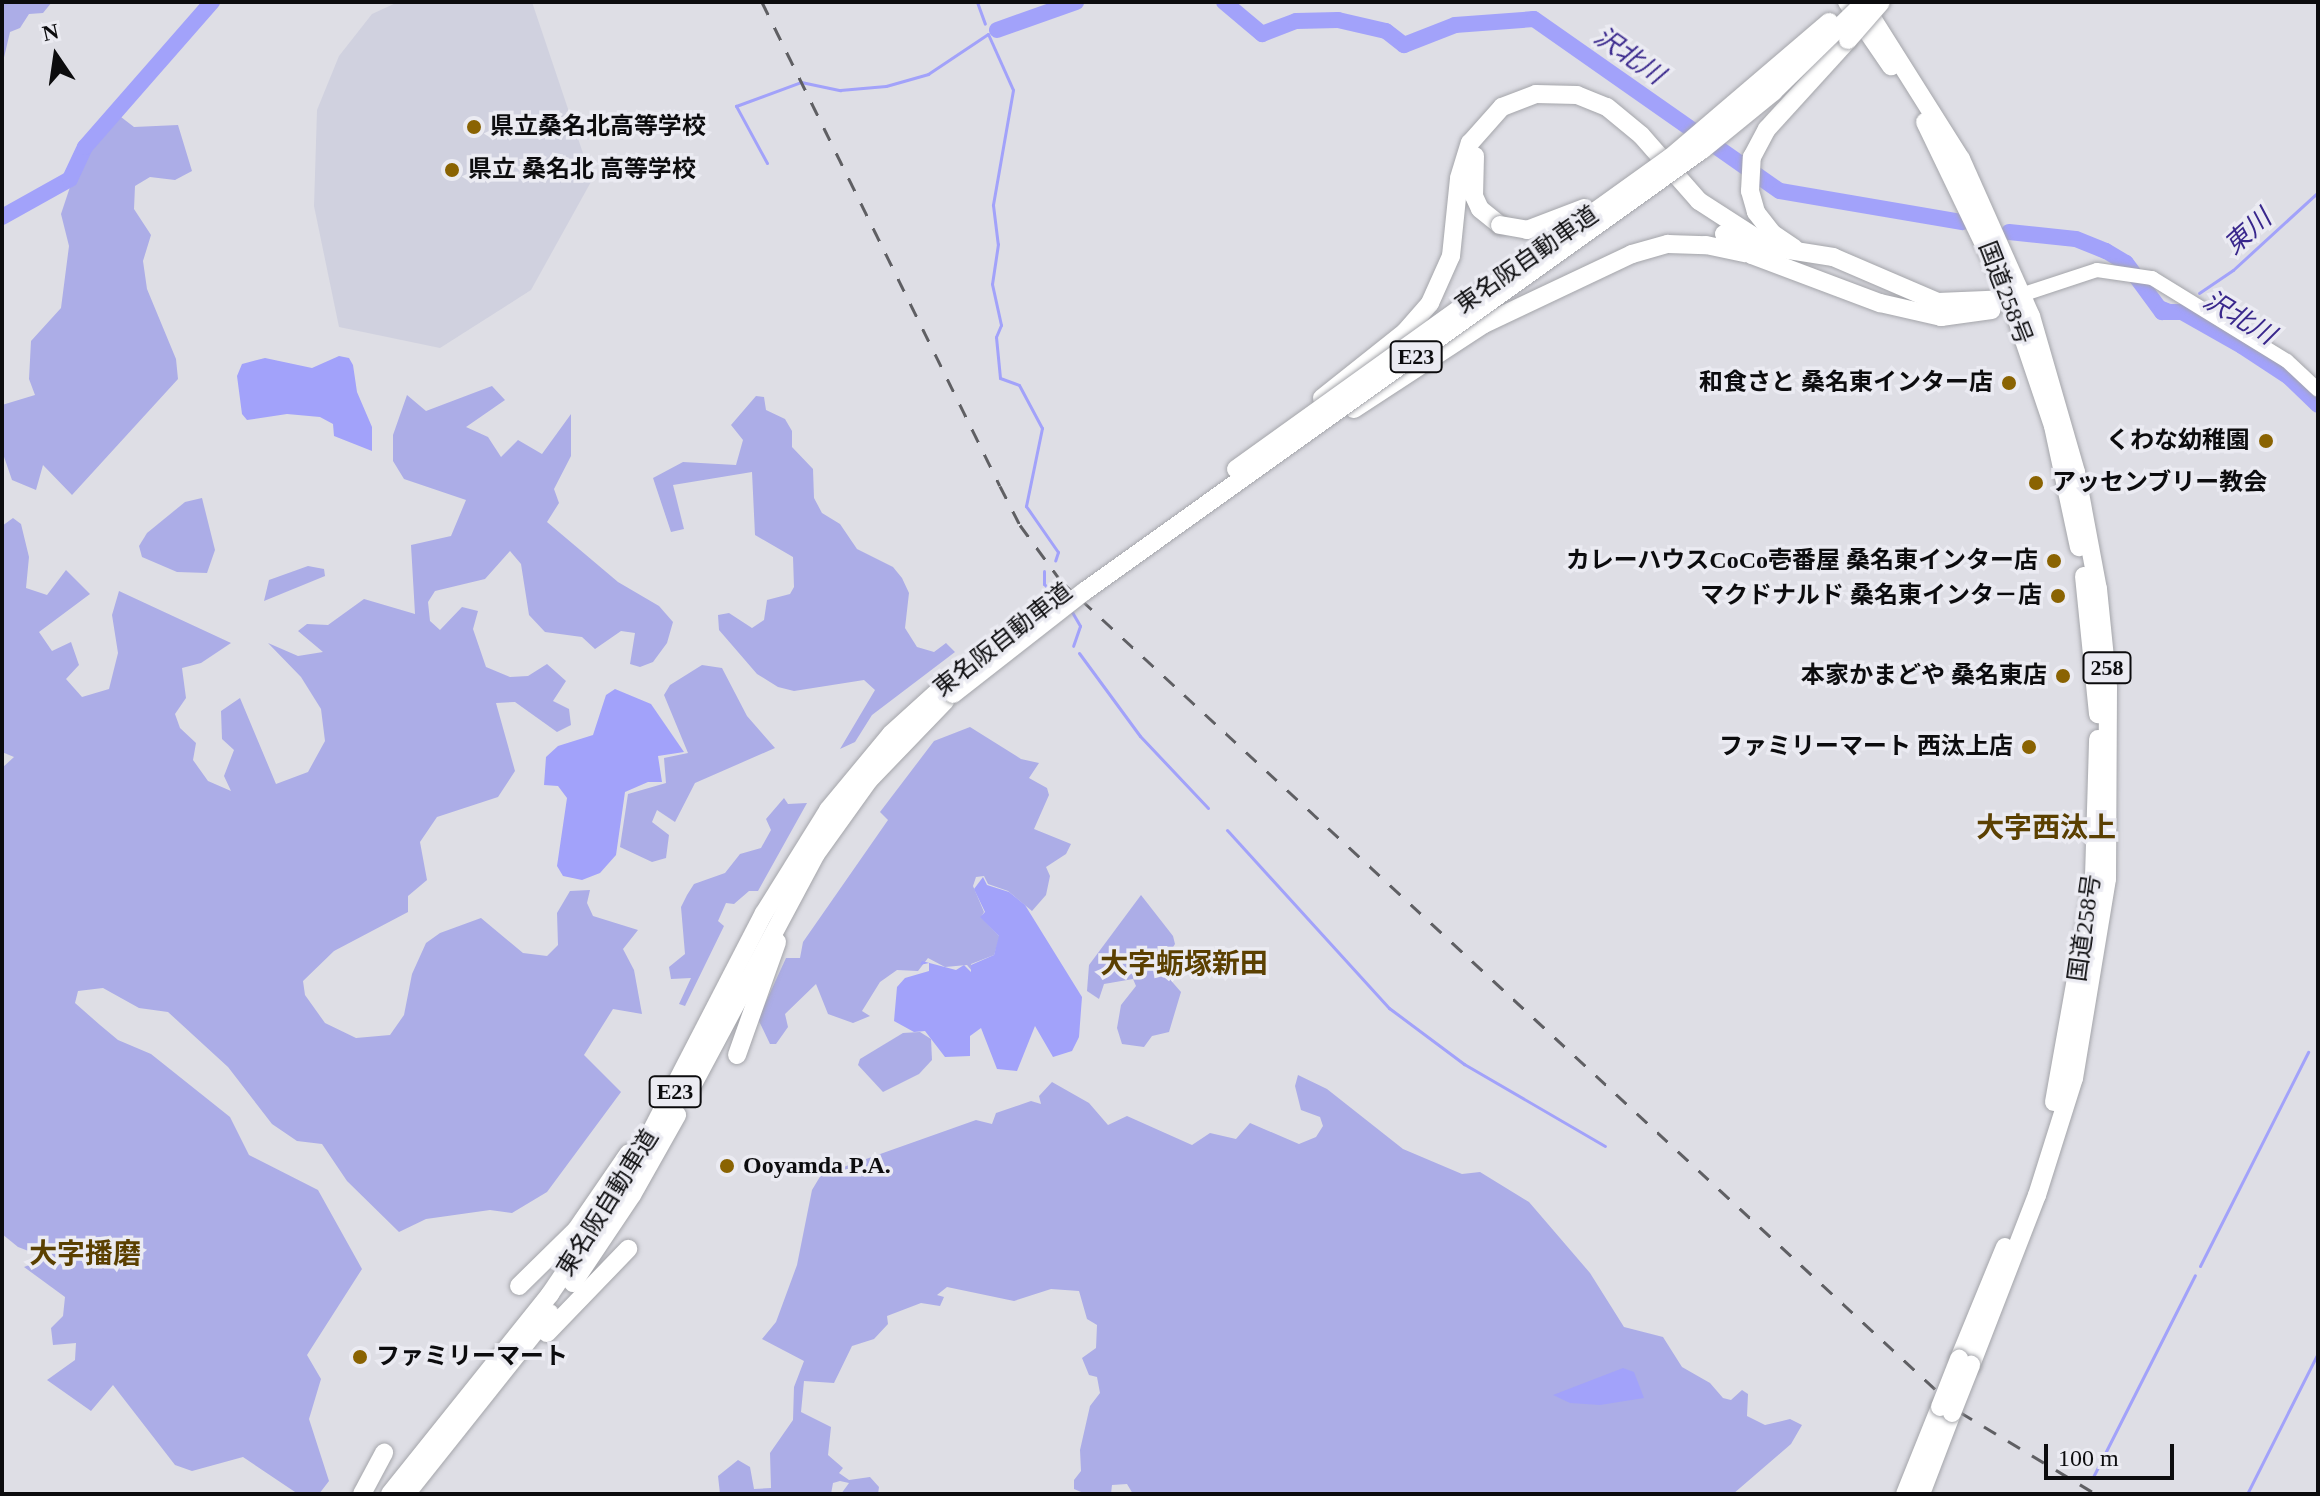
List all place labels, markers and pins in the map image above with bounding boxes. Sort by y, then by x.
place label: 県立桑名北高等学校 [490,113,706,141]
marker: 県立桑名北高等学校 [465,118,483,136]
place label: 県立 桑名北 高等学校 [468,156,696,184]
marker: 県立 桑名北 高等学校 [443,161,461,179]
place label: 和食さと 桑名東インター店 [1699,369,1993,397]
marker: 和食さと 桑名東インター店 [2000,374,2018,392]
place label: くわな幼稚園 [2106,427,2250,455]
marker: くわな幼稚園 [2257,432,2275,450]
place label: アッセンブリー教会 [2052,469,2268,497]
marker: アッセンブリー教会 [2027,474,2045,492]
place label: カレーハウスCoCo壱番屋 桑名東インター店 [1565,547,2038,575]
marker: カレーハウスCoCo壱番屋 桑名東インター店 [2045,552,2063,570]
place label: マクドナルド 桑名東インタ－店 [1700,582,2042,610]
marker: マクドナルド 桑名東インタ－店 [2049,587,2067,605]
place label: 本家かまどや 桑名東店 [1801,662,2047,690]
marker: 本家かまどや 桑名東店 [2054,667,2072,685]
place label: ファミリーマート 西汰上店 [1719,733,2013,761]
marker: ファミリーマート 西汰上店 [2020,738,2038,756]
place label: Ooyamda P.A. [743,1152,891,1180]
marker: Ooyamda P.A. [718,1157,736,1175]
place label: ファミリーマート [376,1343,568,1371]
marker: ファミリーマート [351,1348,369,1366]

